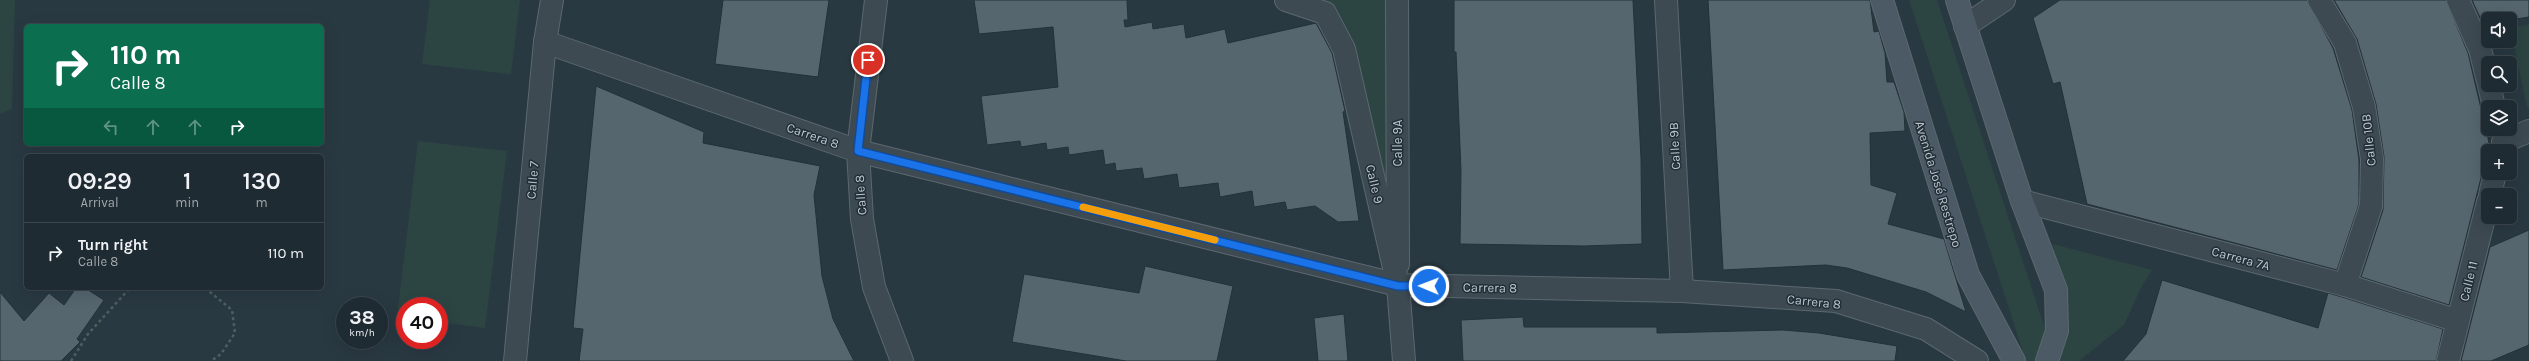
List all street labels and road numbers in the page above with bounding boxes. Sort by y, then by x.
street label: Calle 10B [2358,113,2379,167]
street label: Calle 9A [1390,119,1405,167]
street label: Avenida José Restrepo [1912,119,1965,249]
street label: Carrera 8 [785,120,841,151]
street label: Calle 9B [1666,122,1683,170]
street label: Calle 7 [523,160,542,200]
street label: Calle 9 [1363,163,1386,205]
street label: Calle 8 [852,174,869,216]
street label: Carrera 7A [2210,244,2272,274]
street label: Calle 11 [2456,260,2481,303]
street label: Carrera 8 [1463,280,1517,295]
street label: Carrera 8 [1786,291,1842,312]

